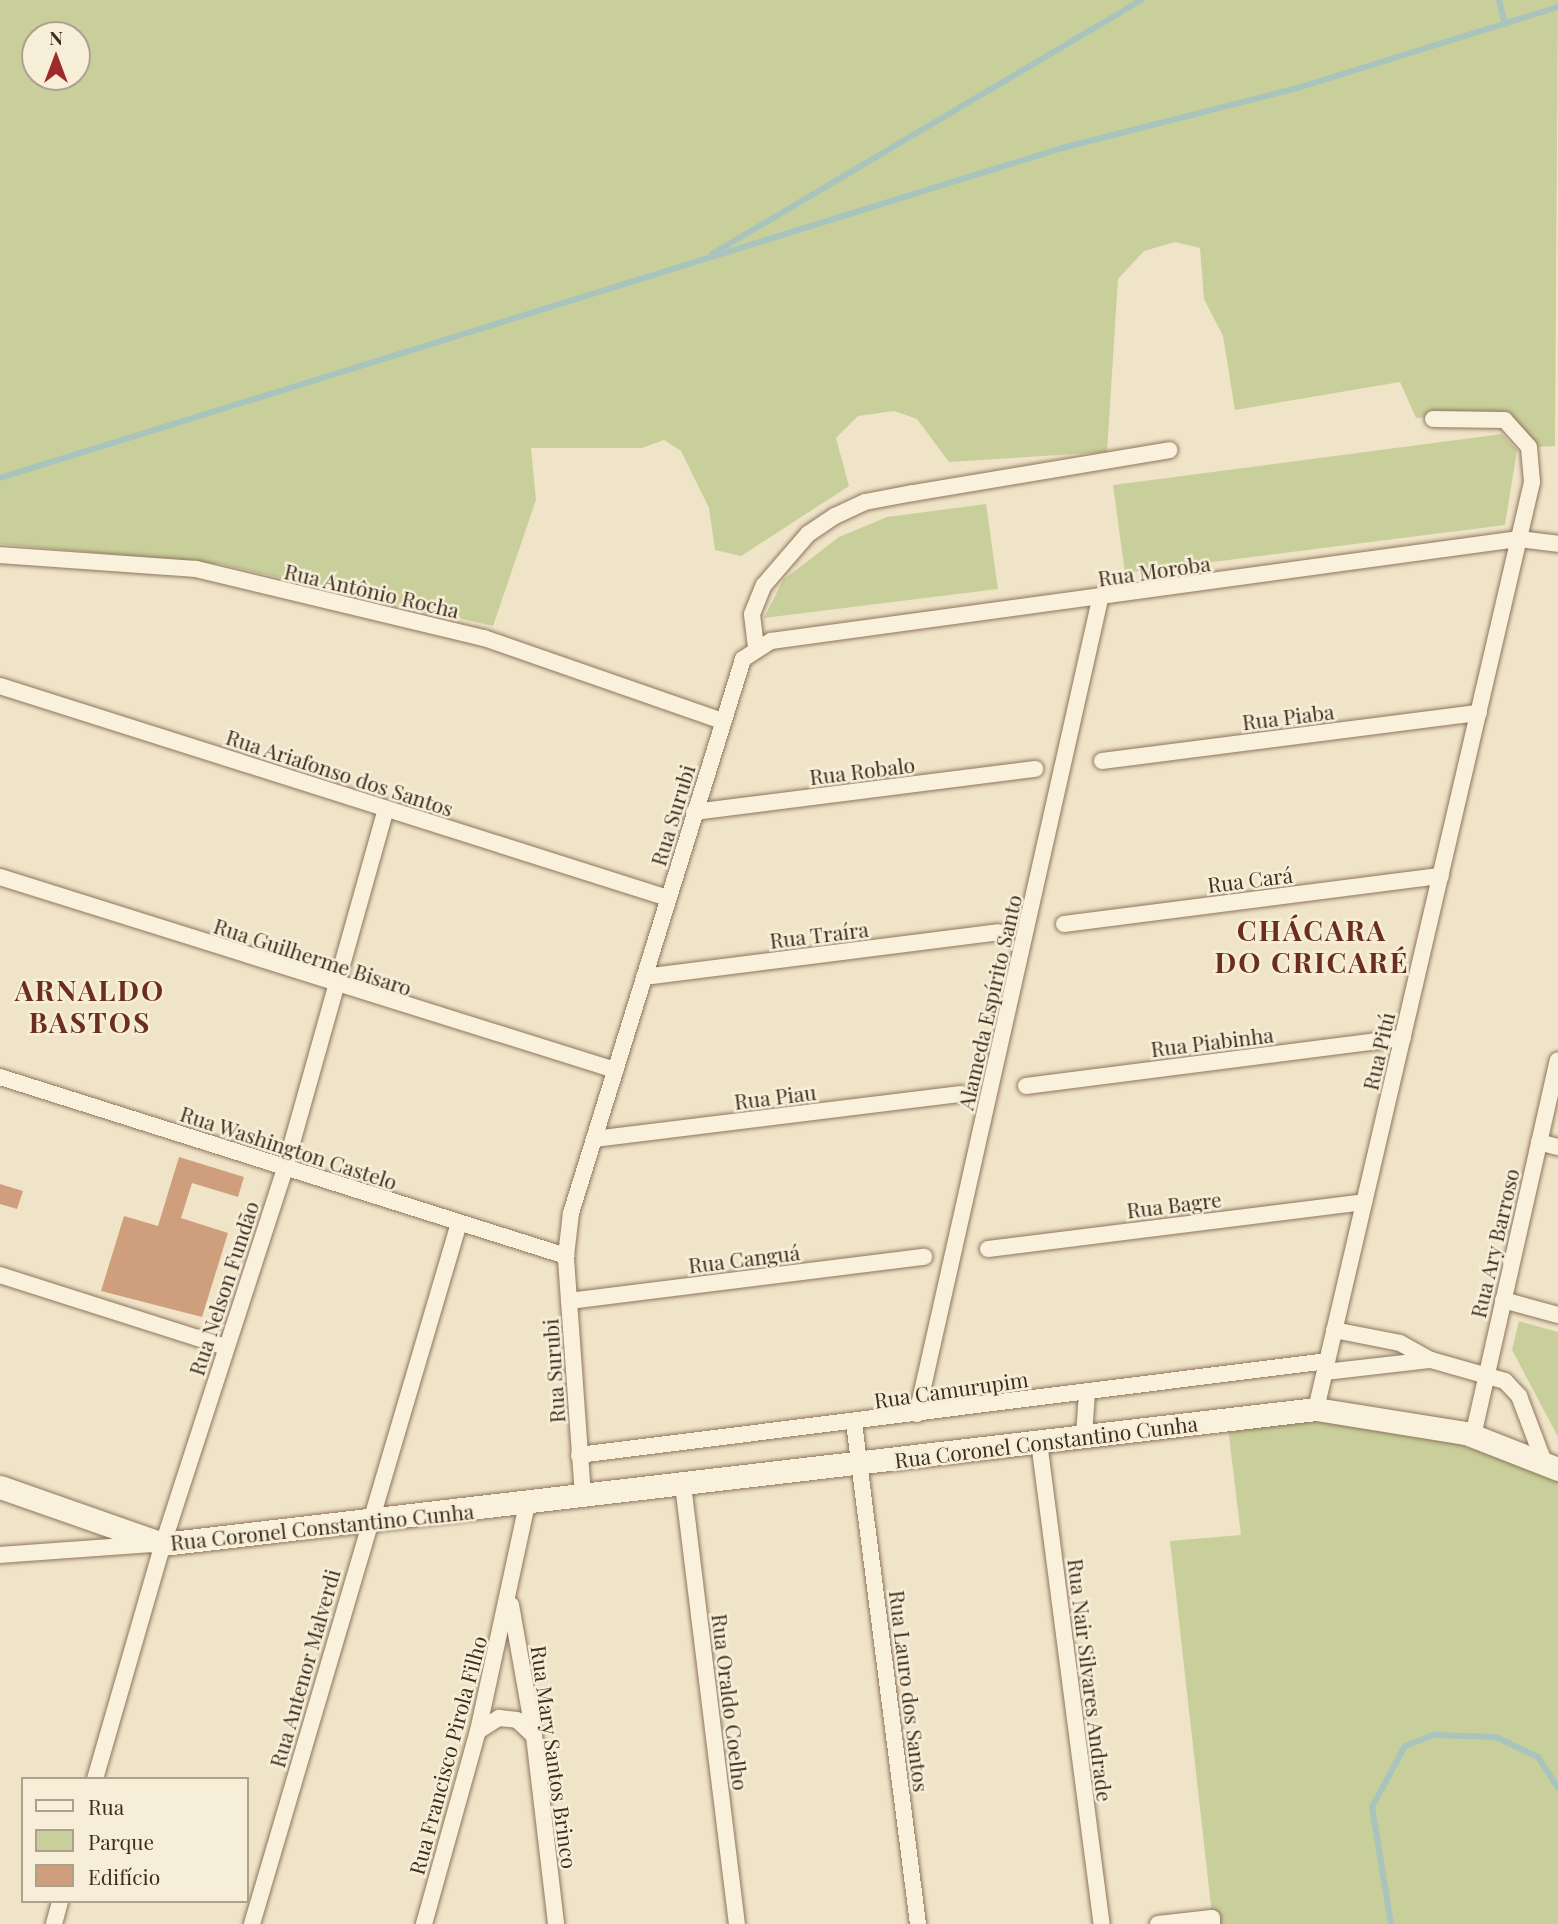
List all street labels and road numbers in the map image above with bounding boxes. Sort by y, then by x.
street label: Rua Moroba [1096,550,1212,590]
street label: Rua Antônio Rocha [282,558,462,622]
street label: Rua Piaba [1240,698,1336,734]
street label: Rua Ariafonso dos Santos [223,723,457,821]
street label: Rua Robalo [808,751,916,789]
street label: Rua Surubi [645,761,699,869]
street label: Rua Cará [1206,861,1294,897]
street label: Alameda Espírito Santo [952,892,1026,1112]
street label: Rua Guilherme Bisaro [211,912,415,1000]
street label: Rua Traíra [768,915,870,953]
street label: Rua Pitú [1357,1009,1399,1093]
street label: Rua Piabinha [1149,1021,1275,1061]
street label: Rua Piau [732,1078,818,1114]
street label: Rua Washington Castelo [177,1100,401,1194]
street label: Rua Ary Barroso [1464,1165,1524,1321]
street label: Rua Bagre [1125,1186,1223,1222]
street label: Rua Nelson Fundão [183,1198,263,1378]
street label: Rua Canguá [687,1239,801,1277]
street label: Rua Surubi [537,1318,569,1424]
street label: Rua Camurupim [872,1366,1030,1412]
street label: Rua Coronel Constantino Cunha [893,1410,1199,1472]
street label: Rua Coronel Constantino Cunha [169,1498,475,1554]
street label: Rua Nair Silvares Andrade [1064,1556,1118,1804]
street label: Rua Antenor Malverdi [263,1565,345,1771]
street label: Rua Lauro dos Santos [885,1589,935,1793]
street label: Rua Oraldo Coelho [708,1612,754,1792]
street label: Rua Francisco Pirola Filho [403,1633,491,1877]
street label: Rua Mary Santos Brinco [527,1643,583,1871]

